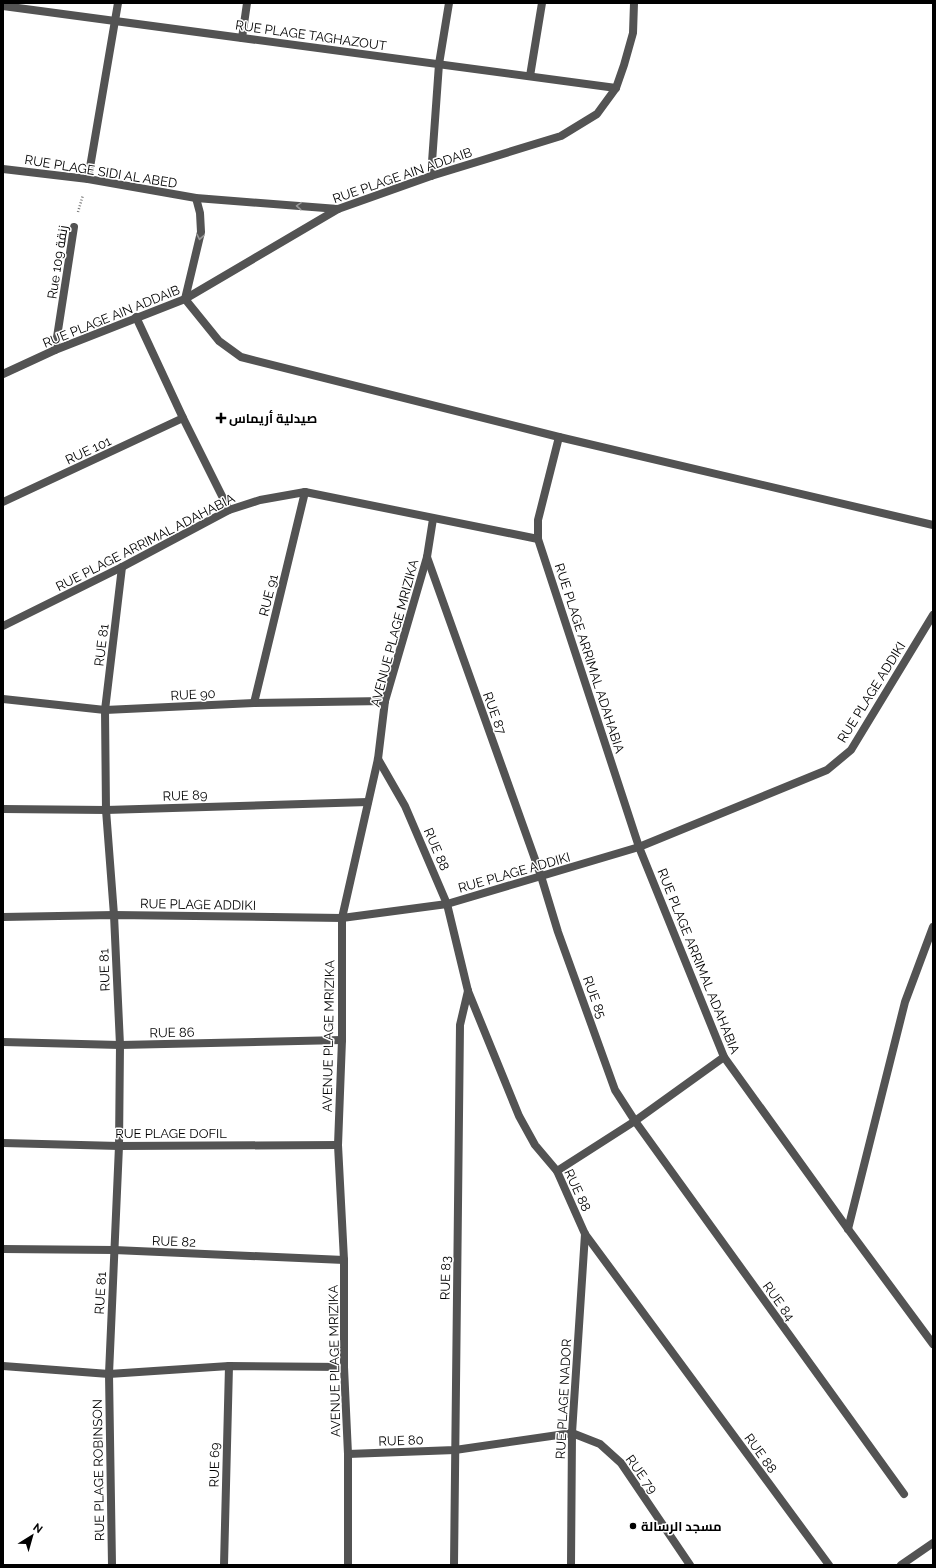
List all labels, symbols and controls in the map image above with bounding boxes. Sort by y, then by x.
street label: RUE PLAGE TAGHAZOUT [234,17,388,54]
street label: RUE PLAGE AIN ADDAIB [330,144,474,206]
street label: RUE PLAGE SIDI AL ABED [24,152,178,191]
one-way arrow [296,201,302,210]
street label: Rue 109 زنقة [44,224,71,300]
one-way arrow [196,233,204,240]
street label: RUE PLAGE AIN ADDAIB [40,282,182,351]
place label: صيدلية أريماس [229,410,317,426]
marker: صيدلية أريماس [216,413,226,423]
street label: RUE 101 [63,433,114,468]
street label: RUE PLAGE ARRIMAL ADAHABIA [53,491,237,594]
street label: AVENUE PLAGE MRIZIKA [368,557,421,709]
street label: RUE PLAGE ARRIMAL ADAHABIA [552,561,627,755]
street label: RUE 91 [256,572,281,618]
street label: RUE 81 [91,622,112,667]
street label: RUE PLAGE ADDIKI [834,639,909,745]
street label: RUE 90 [170,686,216,703]
street label: RUE 87 [480,690,509,737]
street label: RUE 89 [162,787,208,804]
street label: RUE 88 [421,826,452,873]
street label: RUE PLAGE ADDIKI [456,849,572,896]
street label: RUE PLAGE ARRIMAL ADAHABIA [654,866,743,1056]
street label: RUE PLAGE ADDIKI [140,896,256,913]
street label: RUE 81 [96,948,113,992]
street label: AVENUE PLAGE MRIZIKA [320,960,337,1112]
street label: RUE 85 [580,974,609,1021]
street label: RUE 86 [149,1025,195,1040]
street label: RUE PLAGE DOFIL [115,1126,227,1141]
street label: RUE 88 [561,1167,594,1214]
street label: RUE 82 [152,1233,196,1250]
street label: RUE 83 [438,1256,453,1300]
street label: RUE 81 [92,1271,109,1315]
street label: RUE 84 [759,1279,798,1324]
street label: AVENUE PLAGE MRIZIKA [326,1285,343,1437]
street label: RUE PLAGE NADOR [553,1338,574,1460]
street label: RUE PLAGE ROBINSON [90,1399,107,1541]
street label: RUE 88 [741,1431,780,1476]
street label: RUE 80 [378,1432,424,1449]
street label: RUE 69 [207,1442,222,1488]
street label: RUE 79 [623,1452,661,1497]
north arrow [12,1516,52,1556]
place label: مسجد الرسالة [641,1519,722,1534]
text: N [30,1521,45,1536]
marker: مسجد الرسالة [628,1521,638,1531]

